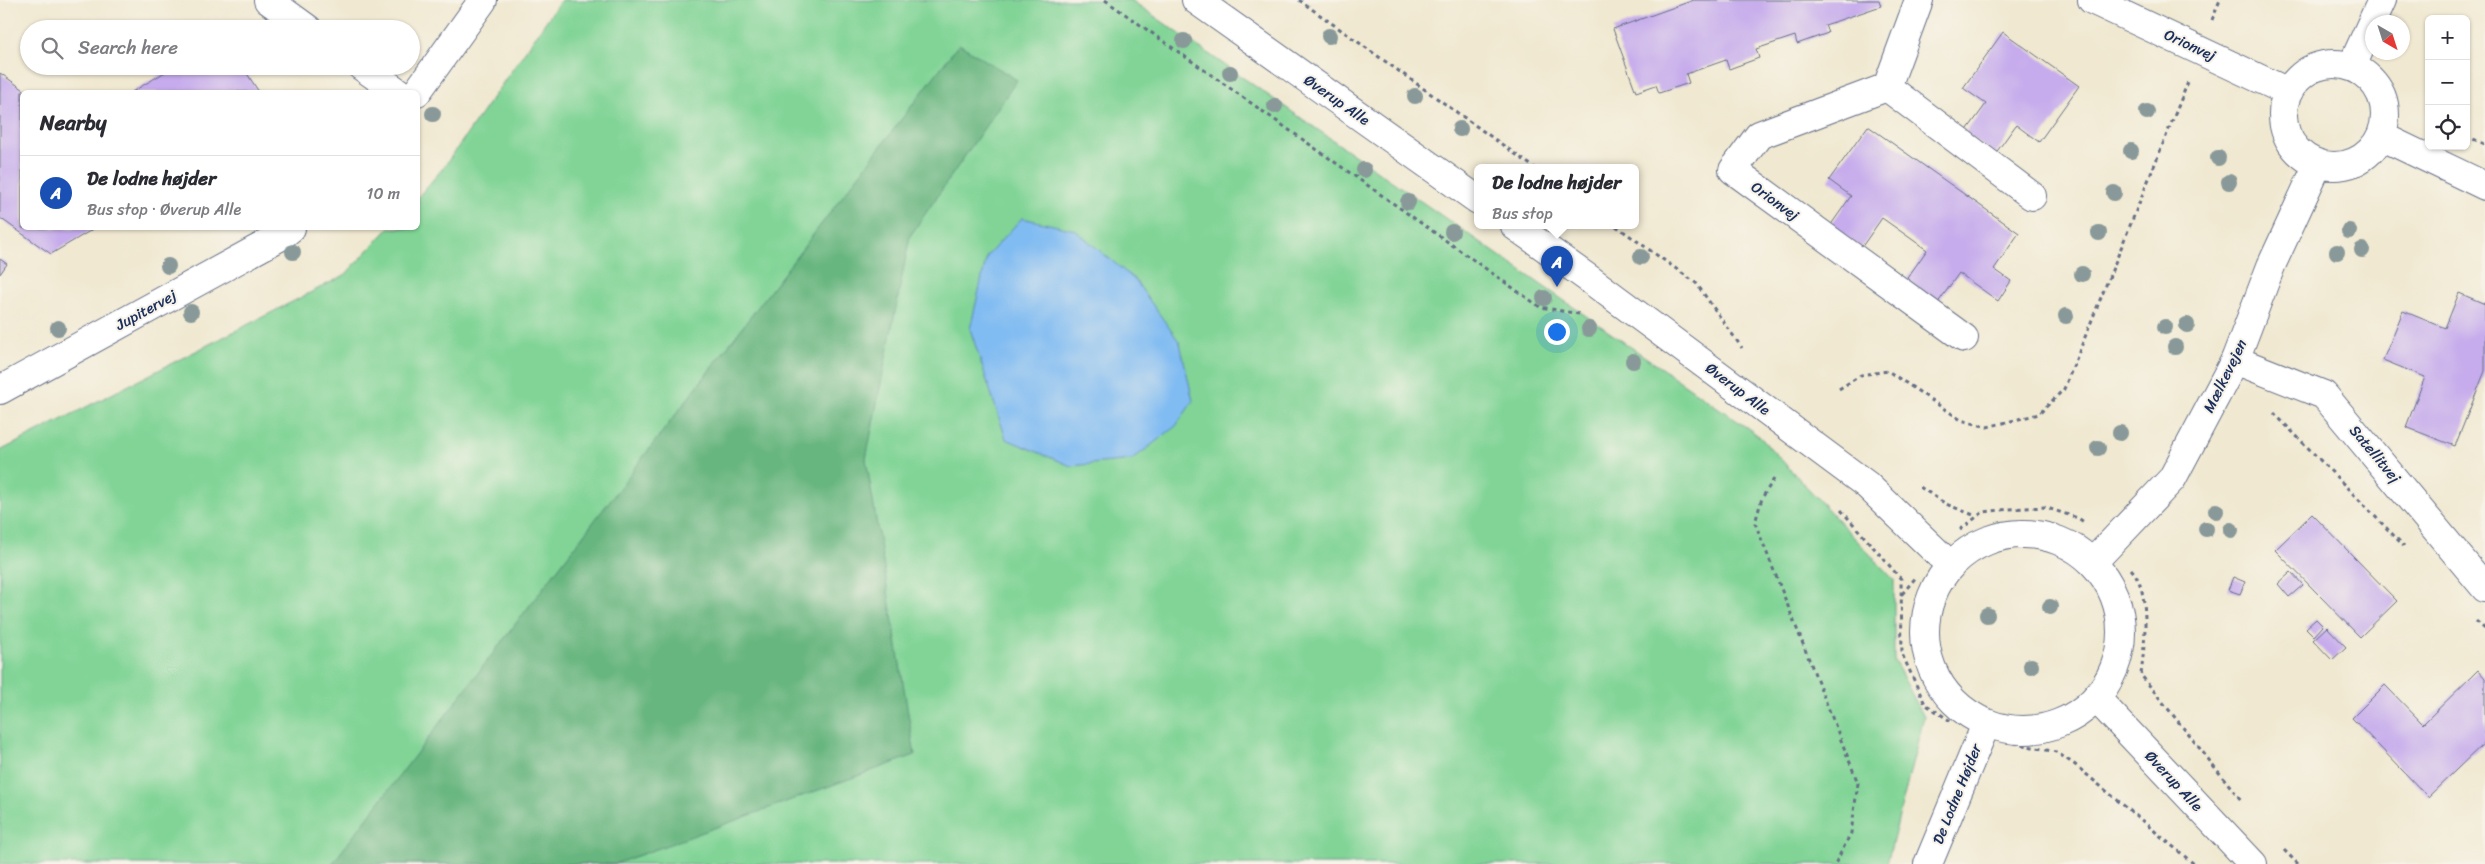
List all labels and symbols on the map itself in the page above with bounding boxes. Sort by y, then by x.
north arrow [2365,15,2410,60]
street label: Orionvej [2160,22,2220,68]
street label: Øverup Alle [1298,68,1376,132]
street label: Orionvej [1745,174,1805,228]
pin: A [1541,246,1573,287]
street label: Jupitervej [110,282,182,338]
your location [1544,319,1570,345]
street label: Mælkevejen [2196,335,2254,417]
street label: Øverup Alle [1700,356,1776,422]
street label: Satellitvej [2343,419,2408,489]
street label: De Lodne Højder [1925,739,1989,848]
street label: Øverup Alle [2139,744,2209,818]

